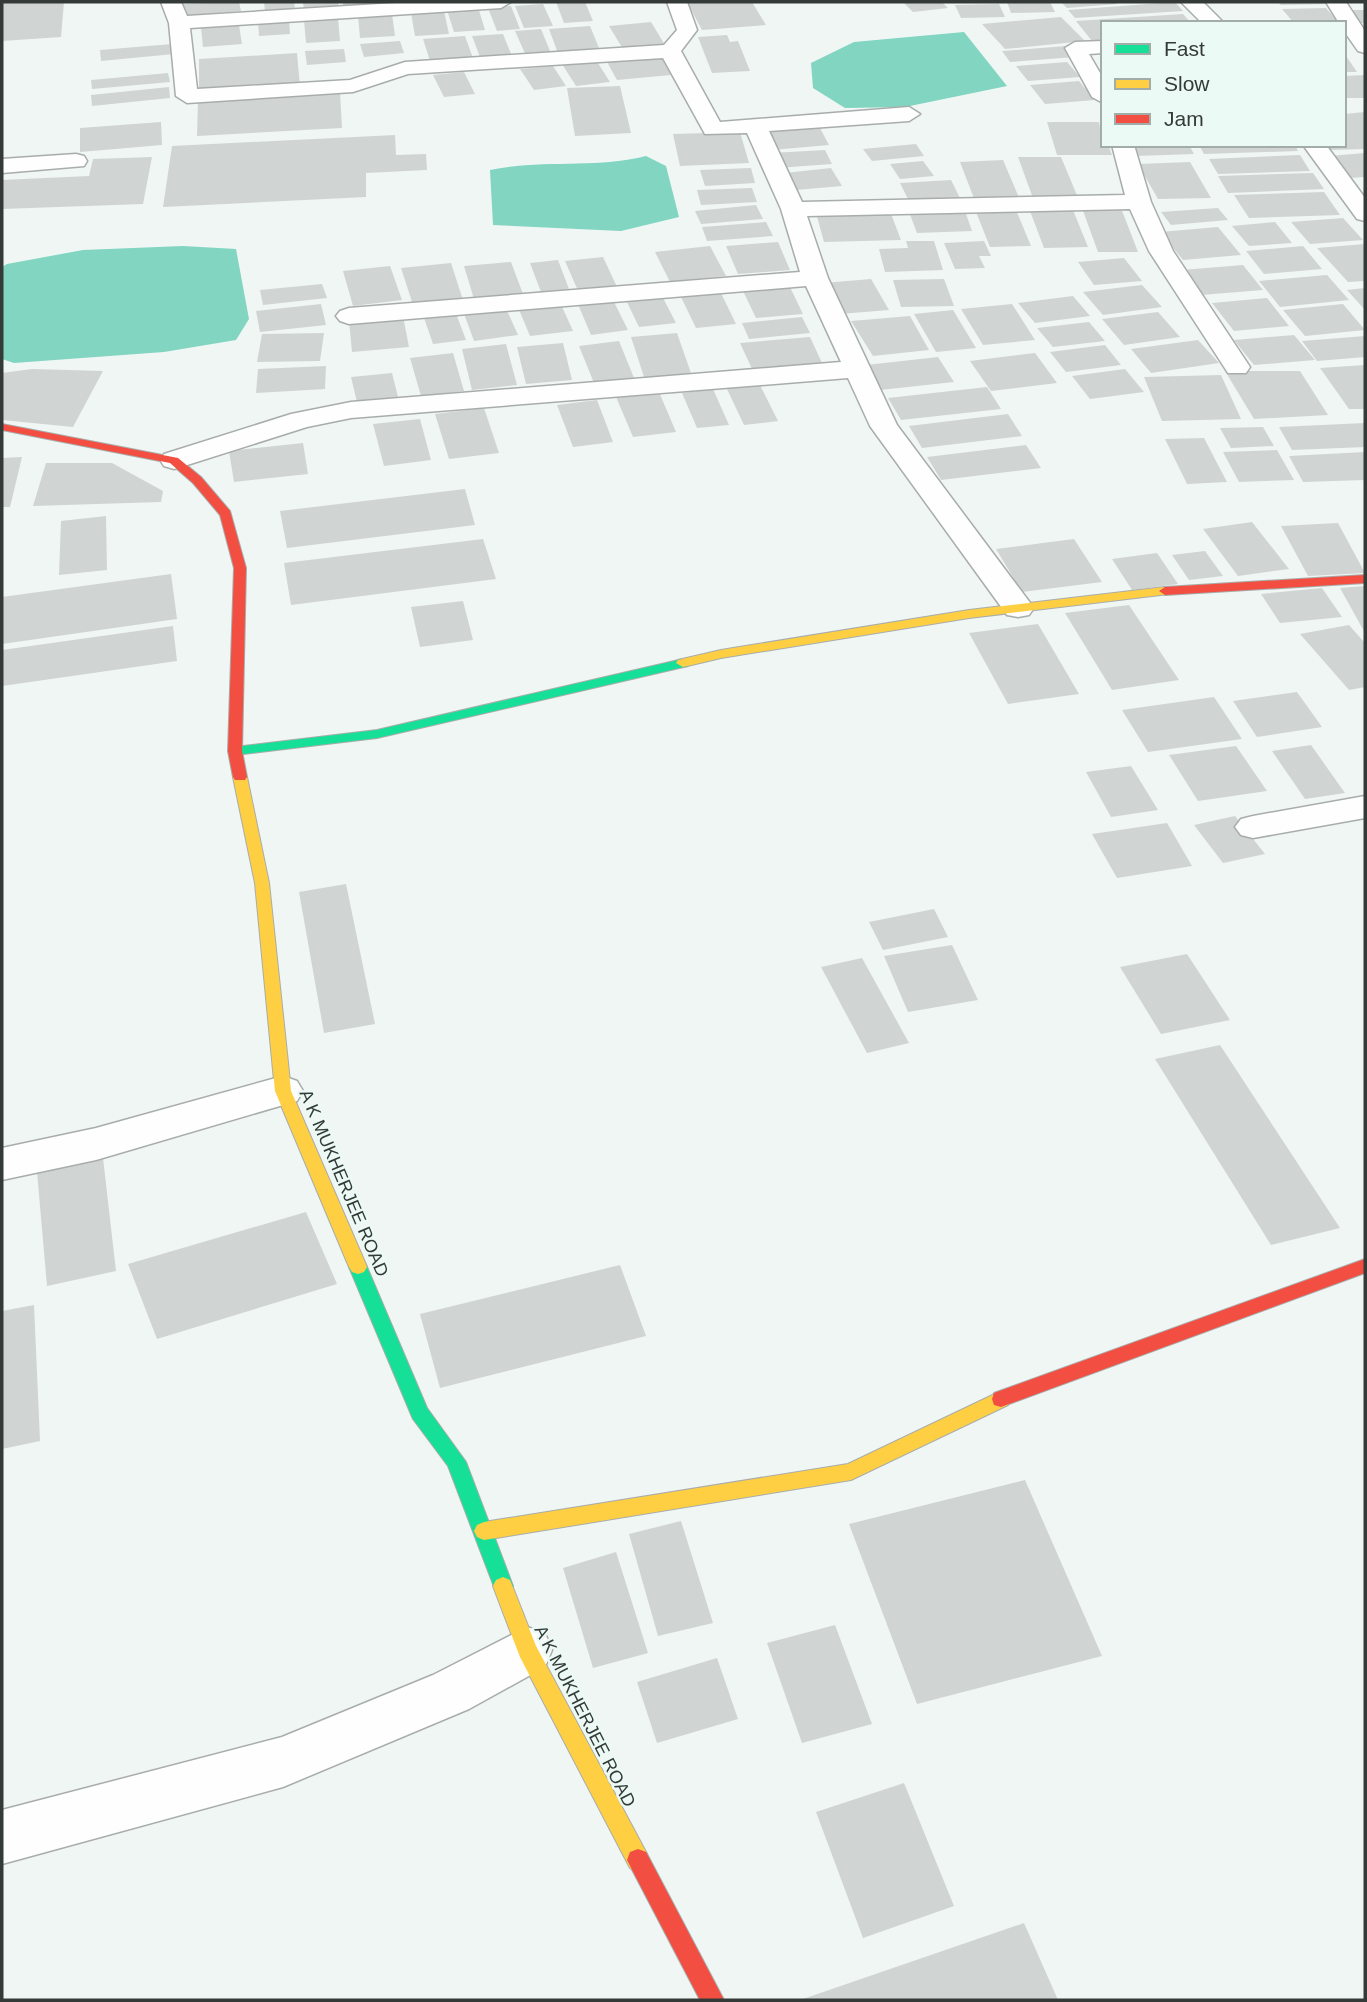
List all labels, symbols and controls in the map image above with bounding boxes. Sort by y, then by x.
legend [1101,21,1346,147]
text: Fast [1164,37,1205,60]
text: Slow [1164,72,1210,95]
text: Jam [1164,107,1204,130]
street label: A K MUKHERJEE ROAD [296,1087,392,1279]
street label: A K MUKHERJEE ROAD [530,1622,640,1810]

